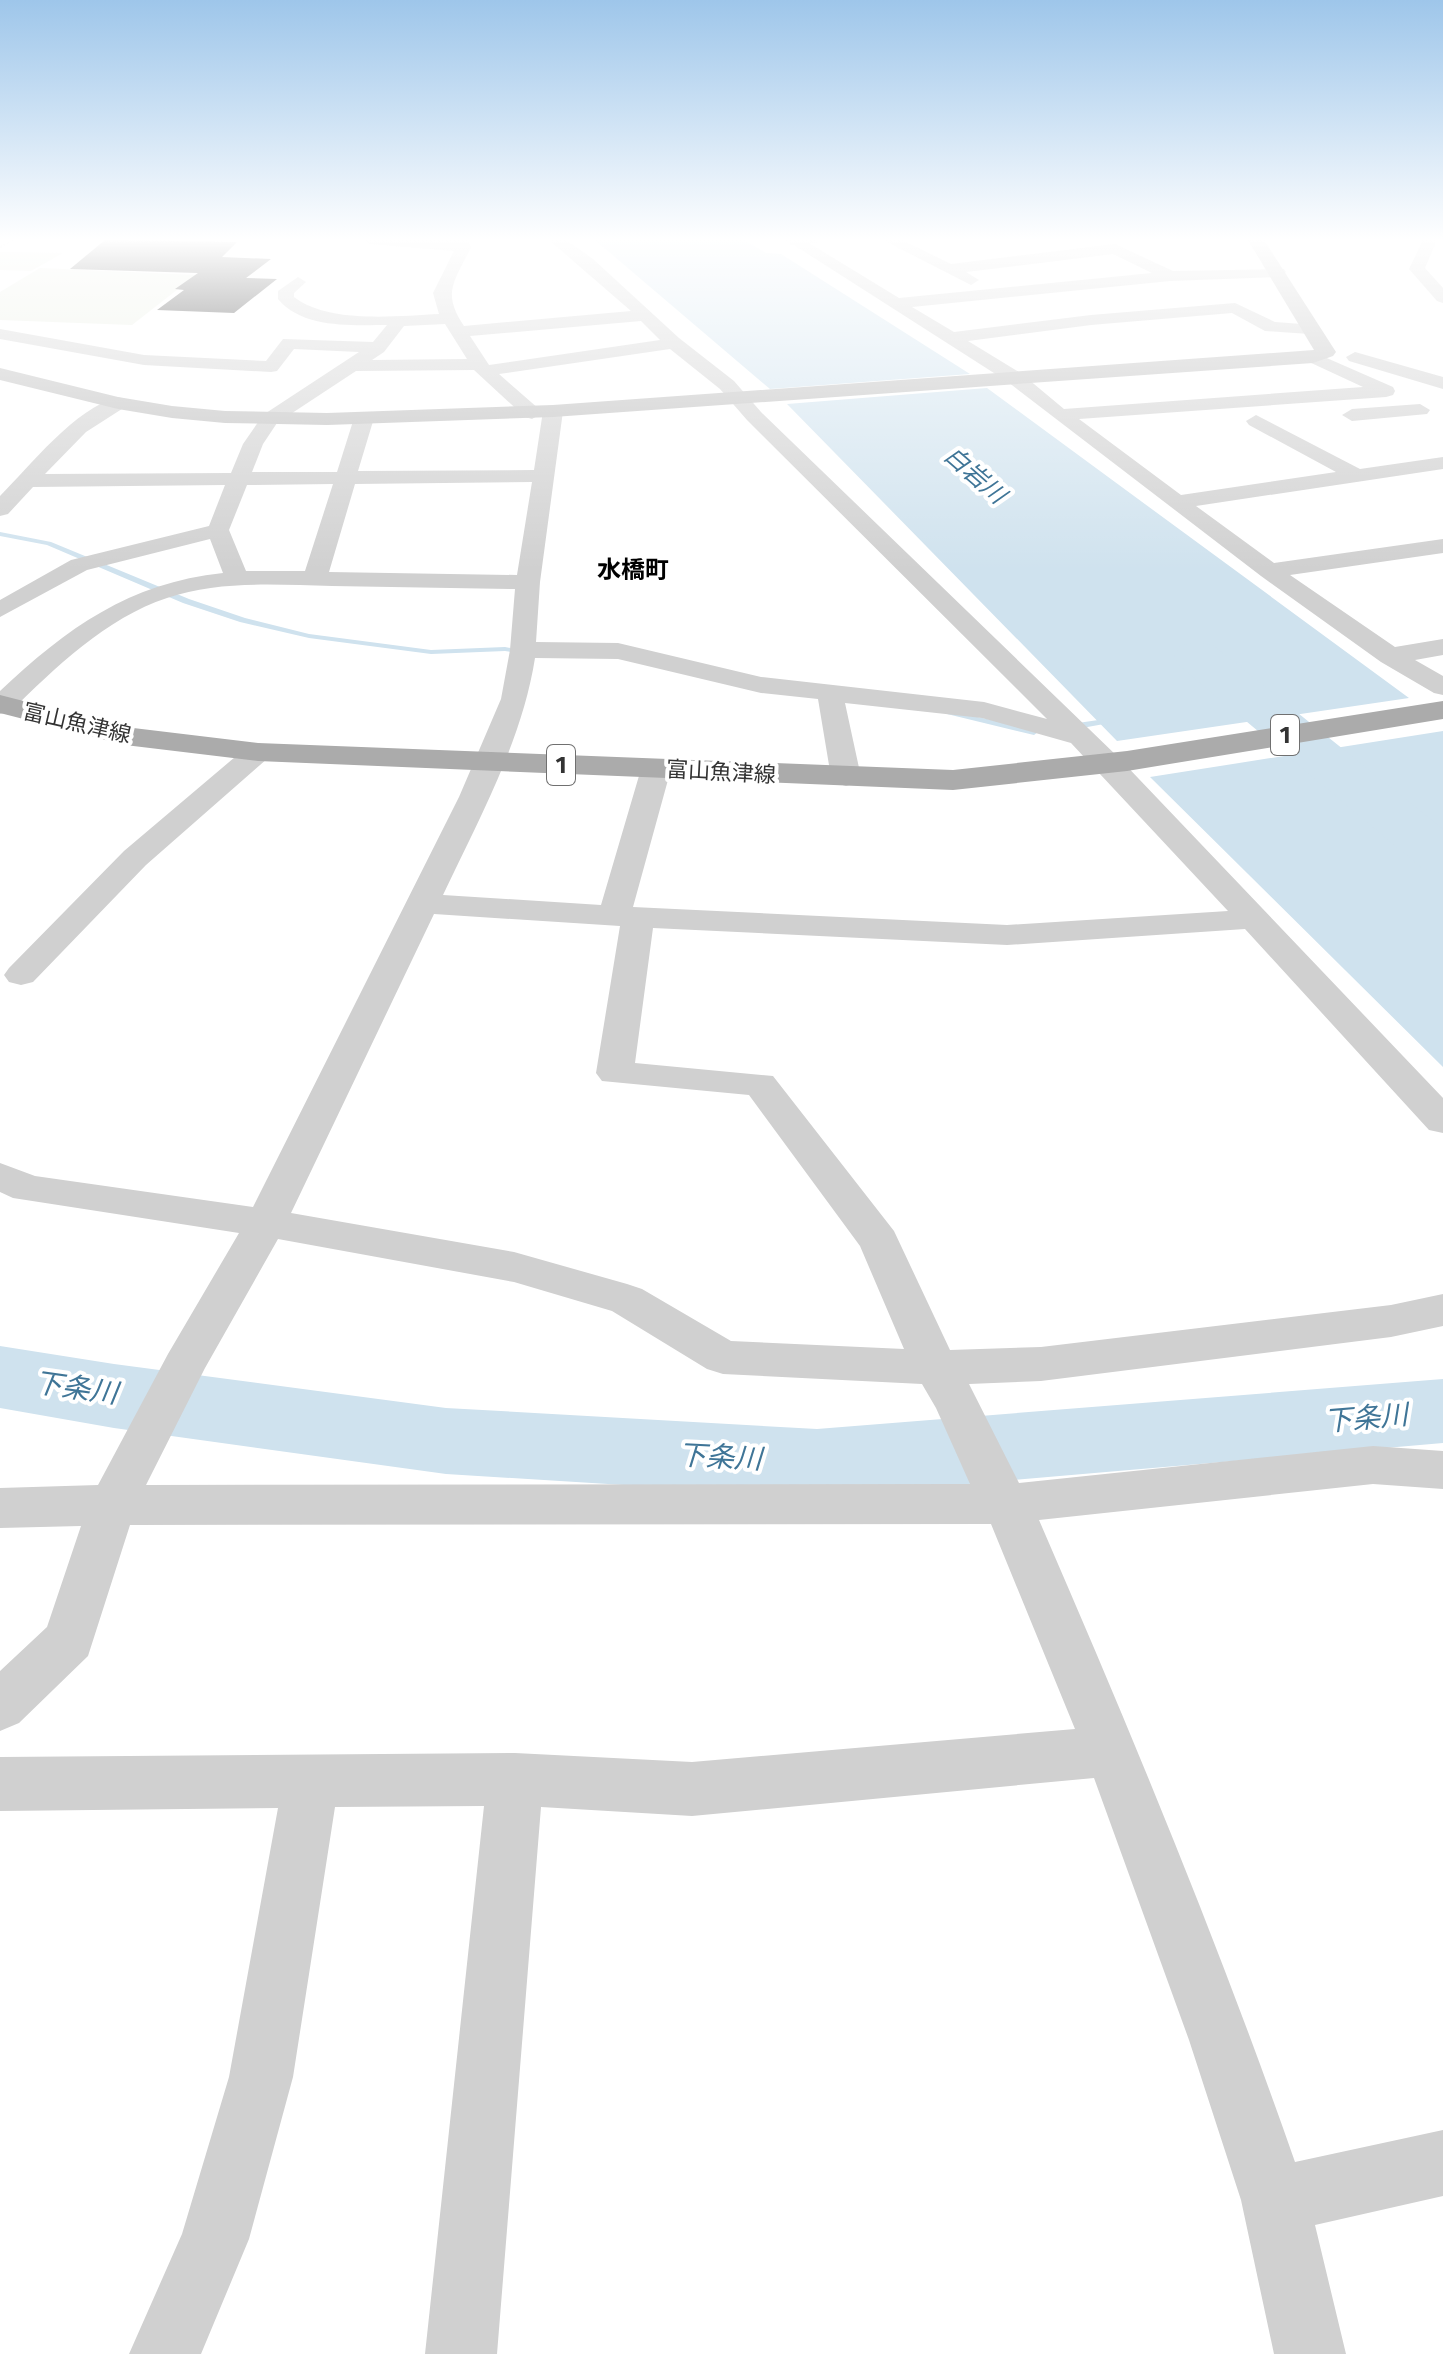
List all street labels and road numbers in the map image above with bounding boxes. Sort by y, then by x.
street label: 富山魚津線 [20,697,134,749]
road number: 1 [1271,715,1299,755]
road number: 1 [547,745,575,785]
street label: 富山魚津線 [665,756,777,788]

